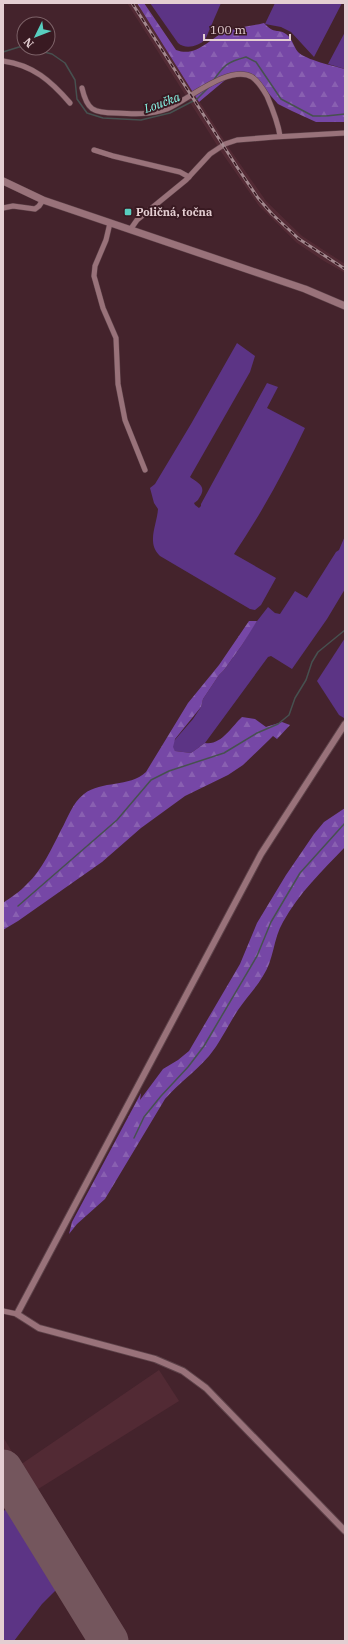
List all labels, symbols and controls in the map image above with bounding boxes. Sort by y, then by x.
north arrow [16,16,56,56]
scale bar [204,16,290,42]
text: 100 m [210,22,246,37]
text: N [20,35,37,51]
water label: Loučka [141,89,182,116]
place label: Poličná, točna [136,205,212,219]
marker: Poličná, točna [123,207,133,217]

